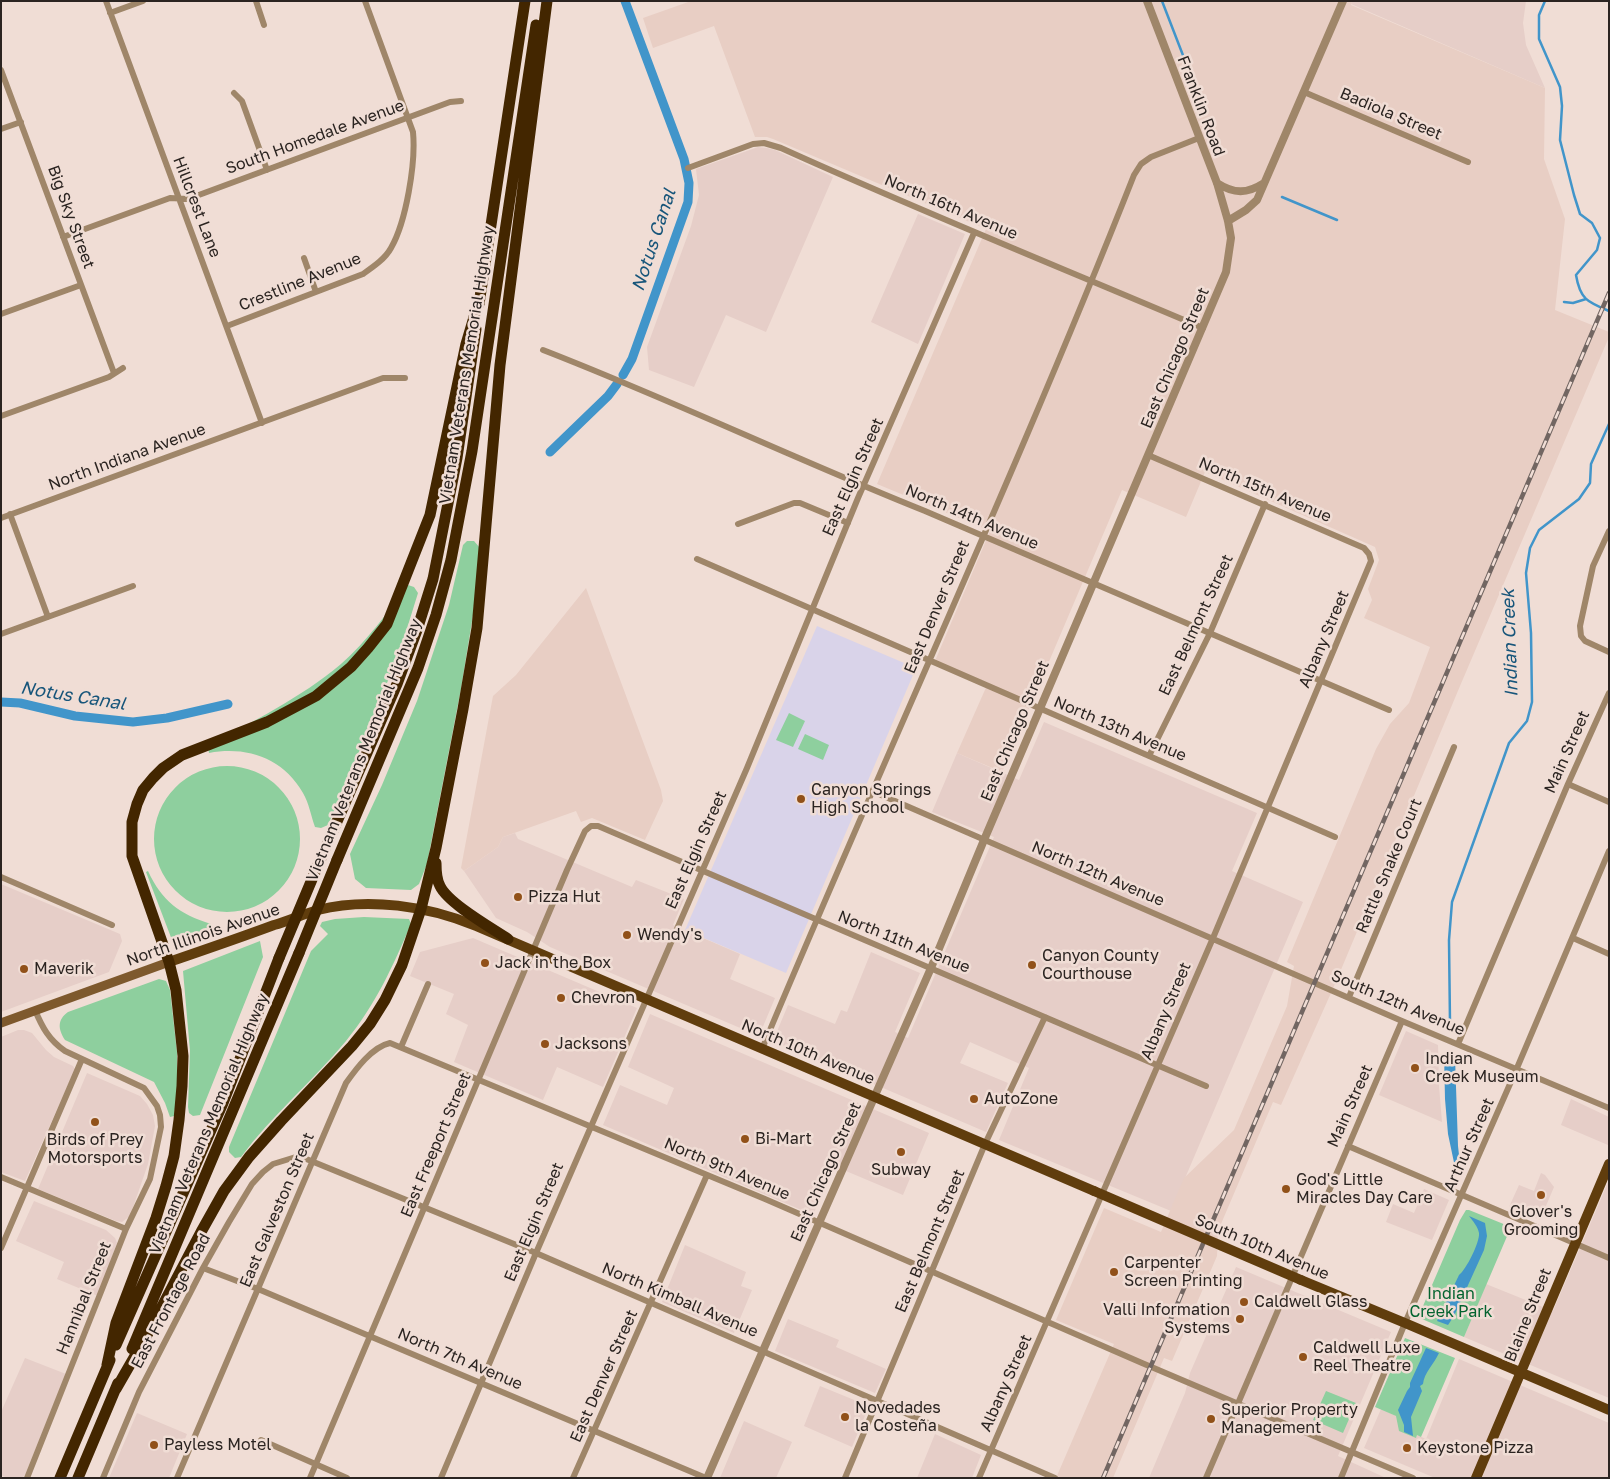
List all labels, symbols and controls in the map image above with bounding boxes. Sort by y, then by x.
street label: Franklin Road [1173,53,1229,159]
street label: Badiola Street [1337,84,1445,144]
street label: South Homedale Avenue [223,96,407,178]
street label: Hillcrest Lane [169,154,225,260]
street label: Big Sky Street [43,163,99,271]
street label: North 16th Avenue [882,170,1020,244]
water label: Notus Canal [627,186,681,294]
street label: Vietnam Veterans Memorial Highway [435,224,499,506]
street label: Crestline Avenue [236,249,364,315]
street label: East Chicago Street [1137,285,1213,431]
street label: East Elgin Street [818,415,888,539]
street label: North Indiana Avenue [46,420,208,494]
street label: North 15th Avenue [1196,453,1334,527]
street label: North 14th Avenue [903,480,1041,554]
street label: East Denver Street [900,537,974,677]
street label: East Belmont Street [1155,551,1237,699]
street label: Albany Street [1295,587,1353,691]
water label: Indian Creek [1497,588,1523,698]
street label: Vietnam Veterans Memorial Highway [302,616,426,884]
street label: East Chicago Street [977,658,1053,804]
water label: Notus Canal [19,677,127,715]
street label: North 13th Avenue [1051,692,1189,766]
street label: Main Street [1540,708,1594,796]
place label: Canyon Springs High School [811,780,931,818]
street label: East Elgin Street [661,788,731,912]
marker: Canyon Springs High School [795,793,807,805]
street label: Rattle Snake Court [1352,796,1426,936]
street label: North 12th Avenue [1029,837,1167,911]
place label: Pizza Hut [528,887,601,907]
marker: Pizza Hut [512,891,524,903]
street label: North Illinois Avenue [124,900,282,970]
street label: North 11th Avenue [835,907,973,977]
place label: Wendy's [637,925,702,945]
marker: Wendy's [621,929,633,941]
place label: Canyon County Courthouse [1042,946,1159,984]
place label: Jack in the Box [495,953,611,973]
marker: Jack in the Box [479,957,491,969]
place label: Maverik [34,959,94,979]
marker: Canyon County Courthouse [1026,959,1038,971]
street label: Albany Street [1137,959,1195,1063]
marker: Maverik [18,963,30,975]
street label: South 12th Avenue [1328,966,1468,1040]
place label: Chevron [571,988,635,1008]
street label: Vietnam Veterans Memorial Highway [145,991,273,1257]
marker: Chevron [555,992,567,1004]
street label: North 10th Avenue [738,1015,878,1089]
place label: Jacksons [555,1034,627,1054]
marker: Jacksons [539,1038,551,1050]
place label: Indian Creek Museum [1425,1049,1539,1087]
street label: Main Street [1323,1062,1377,1150]
marker: Indian Creek Museum [1409,1062,1421,1074]
street label: East Freeport Street [397,1070,475,1220]
place label: AutoZone [984,1089,1058,1109]
marker: AutoZone [968,1093,980,1105]
street label: Arthur Street [1440,1095,1498,1195]
street label: East Chicago Street [787,1099,865,1245]
marker: Birds of Prey Motorsports [89,1116,101,1128]
place label: Bi-Mart [755,1129,812,1149]
place label: Birds of Prey Motorsports [46,1130,144,1168]
street label: East Galveston Street [236,1130,318,1290]
marker: Bi-Mart [739,1133,751,1145]
street label: North 9th Avenue [661,1134,793,1204]
marker: Subway [895,1146,907,1158]
street label: East Elgin Street [500,1160,568,1284]
place label: Subway [871,1160,931,1180]
street label: East Belmont Street [891,1166,969,1316]
place label: God's Little Miracles Day Care [1296,1170,1433,1208]
marker: God's Little Miracles Day Care [1280,1183,1292,1195]
marker: Glover's Grooming [1535,1189,1547,1201]
place label: Glover's Grooming [1504,1202,1578,1240]
street label: South 10th Avenue [1192,1210,1332,1284]
street label: East Frontage Road [127,1230,215,1372]
street label: Hannibal Street [53,1239,115,1357]
place label: Carpenter Screen Printing [1124,1253,1242,1291]
street label: North Kimball Avenue [599,1258,761,1342]
street label: Blaine Street [1500,1265,1556,1365]
marker: Carpenter Screen Printing [1108,1266,1120,1278]
park label: Indian Creek Park [1409,1284,1493,1322]
place label: Caldwell Glass [1254,1292,1367,1312]
marker: Caldwell Glass [1238,1296,1250,1308]
place label: Valli Information Systems [1103,1300,1230,1338]
street label: East Denver Street [566,1307,642,1445]
marker: Valli Information Systems [1234,1313,1246,1325]
street label: North 7th Avenue [395,1324,525,1394]
street label: Albany Street [976,1331,1036,1435]
place label: Caldwell Luxe Reel Theatre [1313,1338,1420,1376]
marker: Caldwell Luxe Reel Theatre [1297,1351,1309,1363]
place label: Novedades la Costeña [855,1398,941,1436]
place label: Superior Property Management [1221,1400,1358,1438]
marker: Novedades la Costeña [839,1411,851,1423]
marker: Superior Property Management [1205,1413,1217,1425]
place label: Payless Motel [164,1435,271,1455]
place label: Keystone Pizza [1417,1438,1534,1458]
marker: Payless Motel [148,1439,160,1451]
marker: Keystone Pizza [1401,1442,1413,1454]

